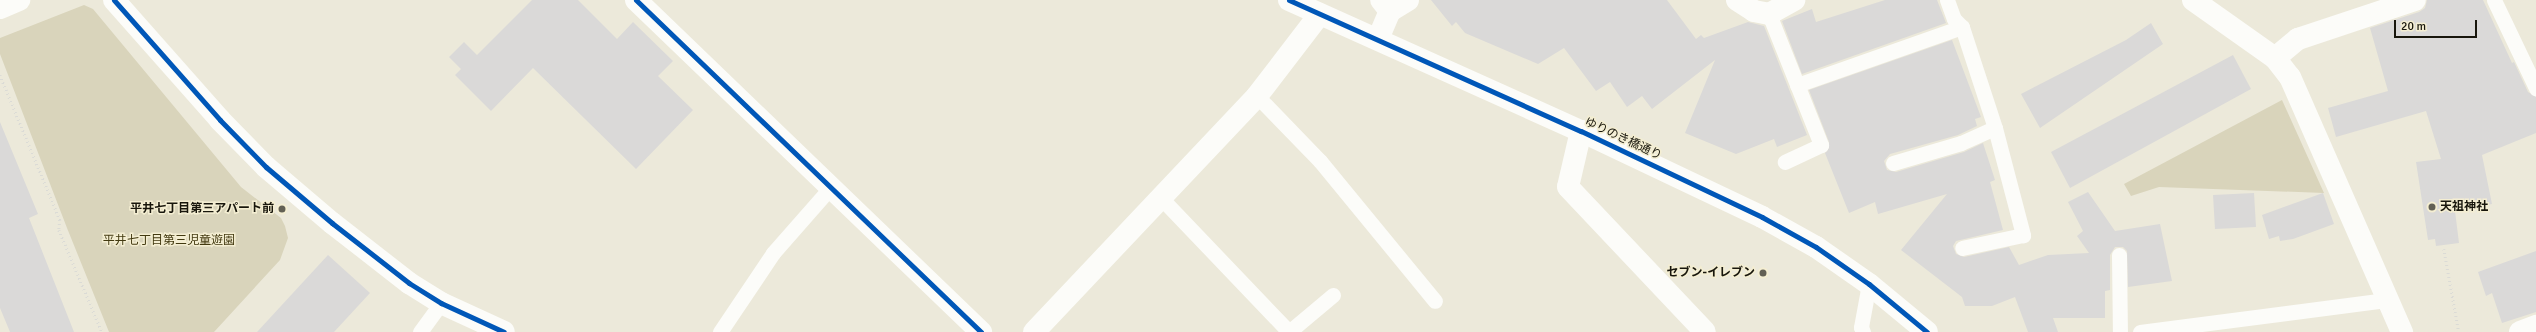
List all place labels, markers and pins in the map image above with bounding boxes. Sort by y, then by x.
place label: 天祖神社 [2440,200,2488,214]
place label: 平井七丁目第三アパート前 [130,202,274,216]
marker: 天祖神社 [2427,202,2437,212]
marker: 平井七丁目第三アパート前 [277,204,287,214]
place label: セブン-イレブン [1666,266,1755,280]
marker: セブン-イレブン [1758,268,1768,278]

